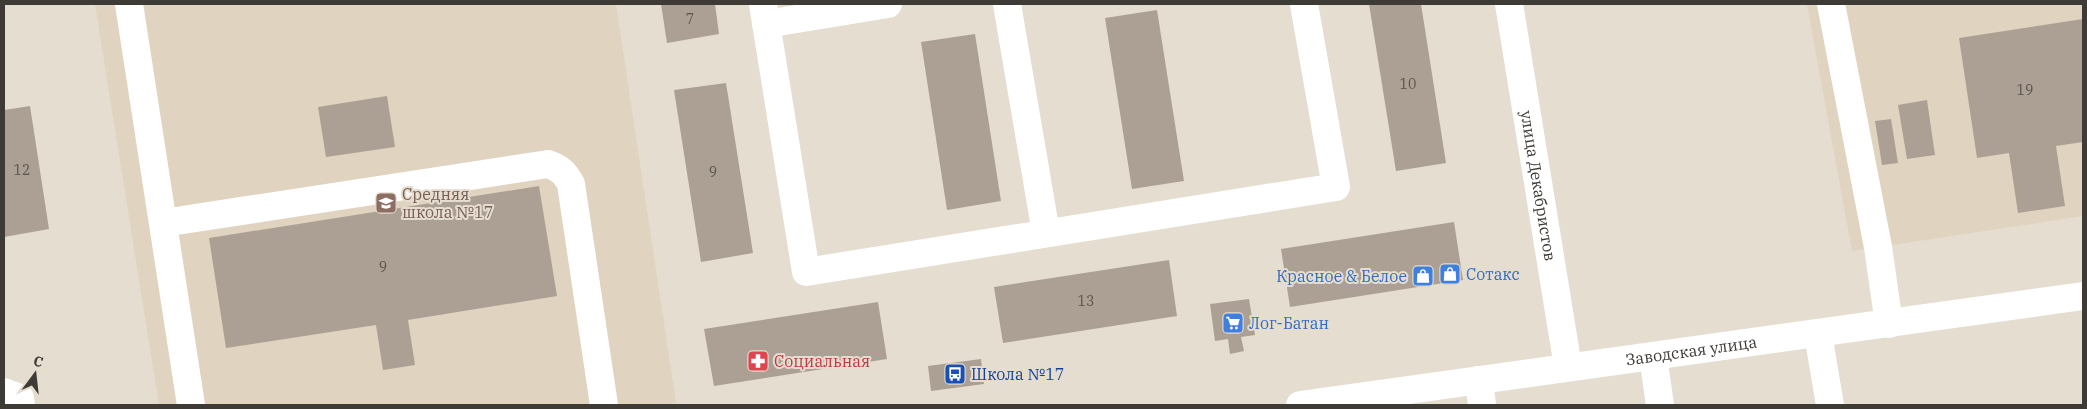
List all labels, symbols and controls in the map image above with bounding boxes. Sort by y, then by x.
house number: 7 [686,10,694,28]
house number: 10 [1400,75,1416,93]
house number: 19 [2017,81,2033,99]
street label: улица Декабристов [1516,109,1561,262]
house number: 12 [14,161,30,179]
house number: 9 [709,163,717,181]
place label: Средняя школа №17 [402,184,493,222]
school or university icon: Средняя школа №17 [374,191,398,215]
house number: 9 [379,258,387,276]
shop icon: Сотакс [1438,262,1462,286]
shop icon: Красное & Белое [1411,264,1435,288]
place label: Сотакс [1466,264,1520,284]
place label: Красное & Белое [1276,266,1407,286]
house number: 13 [1078,292,1094,310]
supermarket icon: Лог-Батан [1221,311,1245,335]
place label: Лог-Батан [1249,313,1329,333]
street label: Заводская улица [1624,331,1758,370]
north arrow [10,349,60,399]
pharmacy icon: Социальная [746,349,770,373]
place label: Социальная [774,351,870,371]
text: С [32,352,45,371]
bus stop icon: Школа №17 [943,362,967,386]
place label: Школа №17 [971,364,1064,384]

